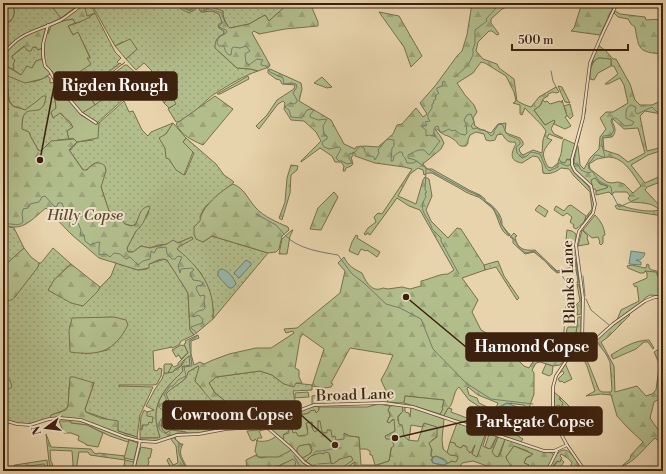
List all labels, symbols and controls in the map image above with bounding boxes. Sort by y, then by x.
scale bar [512,26,628,52]
text: 500 m [518,33,554,48]
callout: Rigden Rough [54,72,177,100]
text: Rigden Rough [62,76,169,96]
park label: Hilly Copse [46,206,123,225]
street label: Blanks Lane [558,240,580,325]
callout: Hamond Copse [466,333,597,361]
text: Hamond Copse [475,337,590,357]
street label: Broad Lane [314,384,395,406]
callout: Cowroom Copse [163,401,301,429]
text: Cowroom Copse [171,405,293,425]
callout: Parkgate Copse [467,407,602,435]
north arrow [26,408,66,448]
text: Parkgate Copse [476,412,595,432]
text: N [29,424,45,436]

